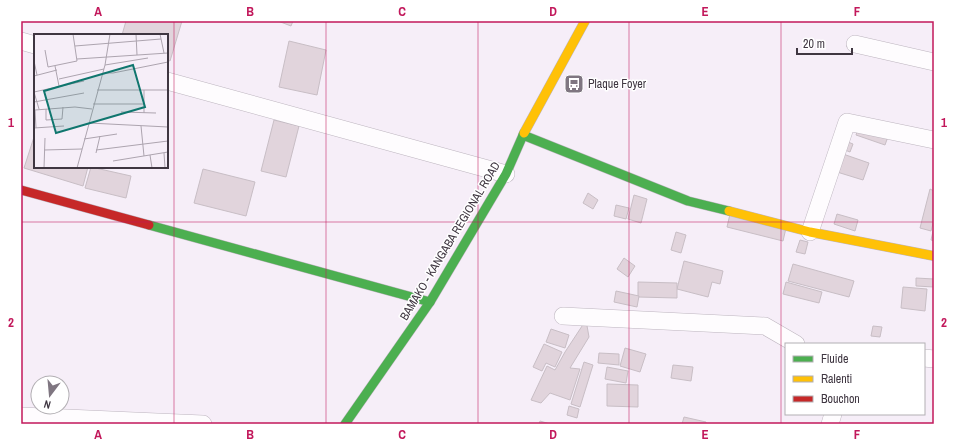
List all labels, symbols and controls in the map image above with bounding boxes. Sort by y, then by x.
text: A [94,3,102,20]
text: B [246,3,254,20]
text: C [398,3,406,20]
text: D [549,3,557,20]
text: E [701,3,709,20]
text: F [854,3,861,20]
scale bar [797,30,852,56]
inset map [34,34,168,168]
text: 20 m [803,36,825,52]
bus stop icon: Plaque Foyer [563,73,585,95]
place label: Plaque Foyer [588,76,647,92]
text: 1 [8,114,14,131]
text: 1 [941,114,947,131]
street label: BAMAKO - KANGABA REGIONAL ROAD [396,159,504,323]
text: 2 [8,314,14,331]
text: 2 [941,314,947,331]
legend [785,343,925,415]
text: Fluide [821,351,848,367]
text: Ralenti [821,371,852,387]
north arrow [30,375,70,415]
text: Bouchon [821,391,860,407]
text: N [42,397,52,412]
text: A [94,426,102,443]
text: B [246,426,254,443]
text: C [398,426,406,443]
text: D [549,426,557,443]
text: E [701,426,709,443]
text: F [854,426,861,443]

